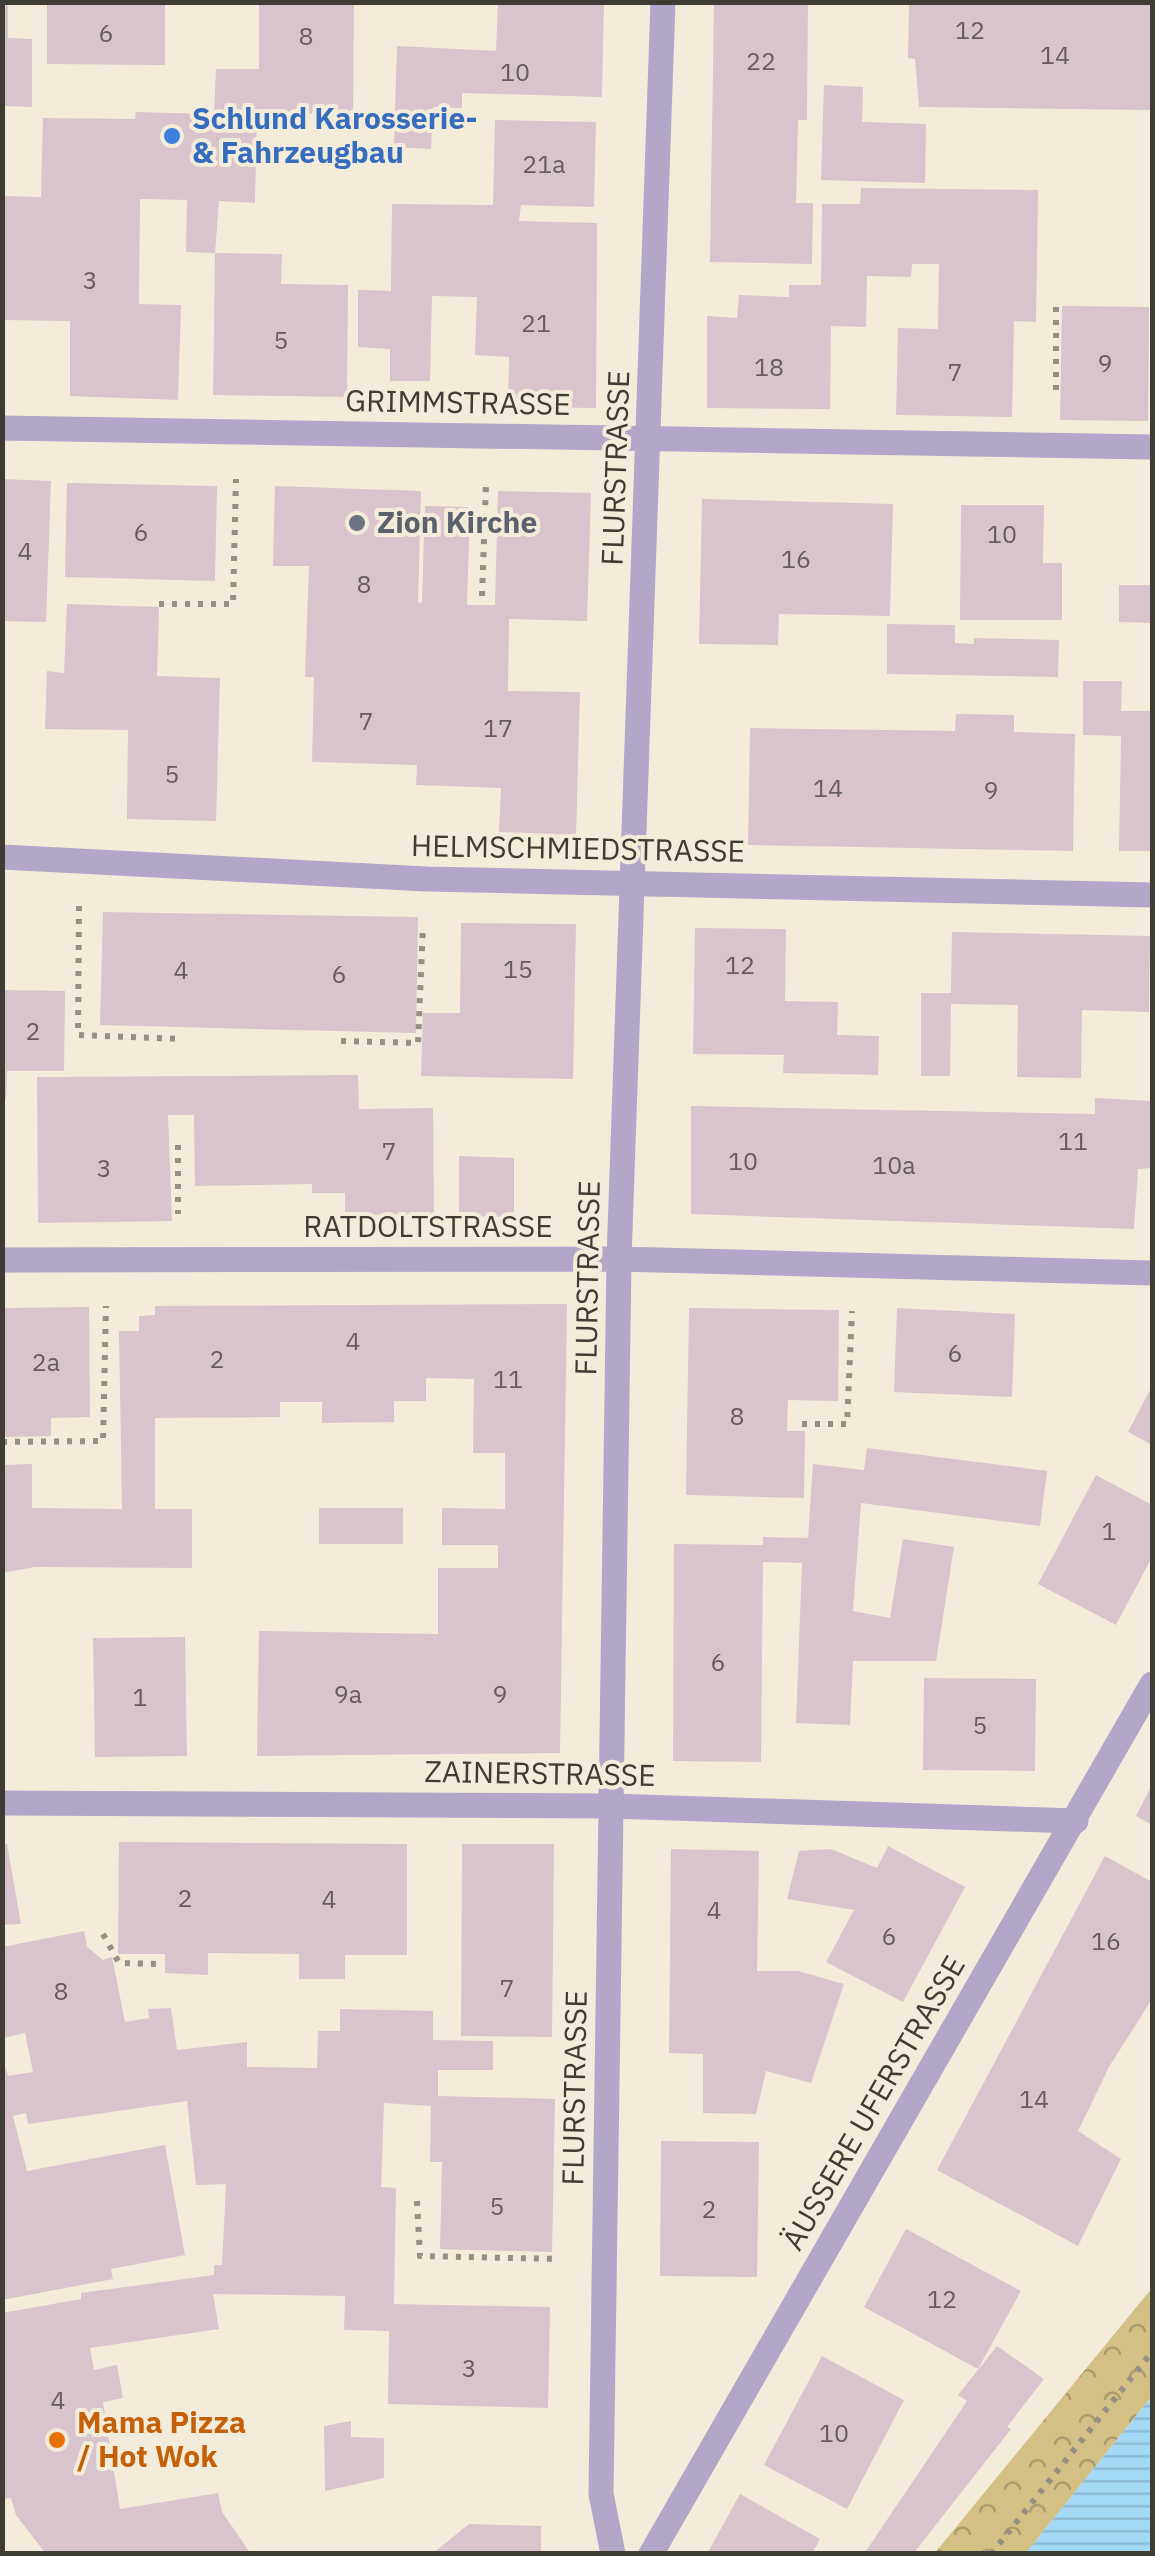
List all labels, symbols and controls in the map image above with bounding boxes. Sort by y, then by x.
house number: 12 [955,13,985,46]
house number: 6 [98,16,114,49]
house number: 8 [298,19,314,52]
house number: 14 [1040,38,1070,71]
house number: 22 [746,44,776,77]
house number: 10 [500,55,530,88]
place label: Schlund Karosserie- & Fahrzeugbau [192,98,478,171]
marker: Schlund Karosserie- & Fahrzeugbau [161,125,183,147]
house number: 21a [522,147,566,180]
house number: 3 [82,263,98,296]
house number: 21 [521,306,551,339]
house number: 5 [273,323,289,356]
house number: 9 [1097,346,1113,379]
house number: 18 [754,350,784,383]
house number: 7 [947,355,963,388]
street label: FLURSTRASSE [592,370,637,566]
street label: GRIMMSTRASSE [345,380,571,423]
place label: Zion Kirche [377,502,537,541]
marker: Zion Kirche [346,512,368,534]
house number: 6 [133,515,149,548]
house number: 10 [987,517,1017,550]
house number: 4 [17,534,33,567]
house number: 16 [781,542,811,575]
house number: 8 [356,567,372,600]
house number: 7 [358,704,374,737]
house number: 17 [483,711,513,744]
house number: 5 [164,757,180,790]
house number: 14 [813,771,843,804]
house number: 9 [983,773,999,806]
street label: HELMSCHMIEDSTRASSE [411,825,745,870]
house number: 12 [725,948,755,981]
house number: 15 [503,952,533,985]
house number: 4 [173,953,189,986]
house number: 6 [331,957,347,990]
house number: 2 [25,1014,41,1047]
house number: 11 [1058,1124,1088,1157]
house number: 7 [381,1134,397,1167]
house number: 10 [728,1144,758,1177]
house number: 10a [872,1148,916,1181]
house number: 3 [96,1151,112,1184]
street label: FLURSTRASSE [565,1180,608,1376]
street label: RATDOLTSTRASSE [303,1206,553,1245]
house number: 4 [345,1324,361,1357]
house number: 6 [947,1336,963,1369]
house number: 2 [209,1342,225,1375]
house number: 2a [32,1345,60,1378]
house number: 11 [493,1362,523,1395]
house number: 8 [729,1399,745,1432]
house number: 1 [1101,1514,1117,1547]
house number: 6 [710,1645,726,1678]
house number: 9a [334,1677,362,1710]
house number: 9 [492,1677,508,1710]
house number: 1 [132,1680,148,1713]
house number: 5 [972,1708,988,1741]
street label: ZAINERSTRASSE [424,1751,656,1794]
house number: 2 [177,1881,193,1914]
house number: 4 [321,1882,337,1915]
house number: 4 [706,1893,722,1926]
house number: 6 [881,1919,897,1952]
house number: 16 [1091,1924,1121,1957]
street label: ÄUSSERE UFERSTRASSE [772,1948,973,2256]
house number: 7 [499,1971,515,2004]
house number: 8 [53,1974,69,2007]
street label: FLURSTRASSE [552,1990,595,2186]
house number: 14 [1019,2082,1049,2115]
house number: 5 [489,2189,505,2222]
house number: 2 [701,2192,717,2225]
house number: 12 [927,2282,957,2315]
house number: 3 [461,2351,477,2384]
house number: 4 [50,2383,66,2416]
place label: Mama Pizza / Hot Wok [77,2402,246,2475]
house number: 10 [819,2416,849,2449]
marker: Mama Pizza / Hot Wok [46,2429,68,2451]

